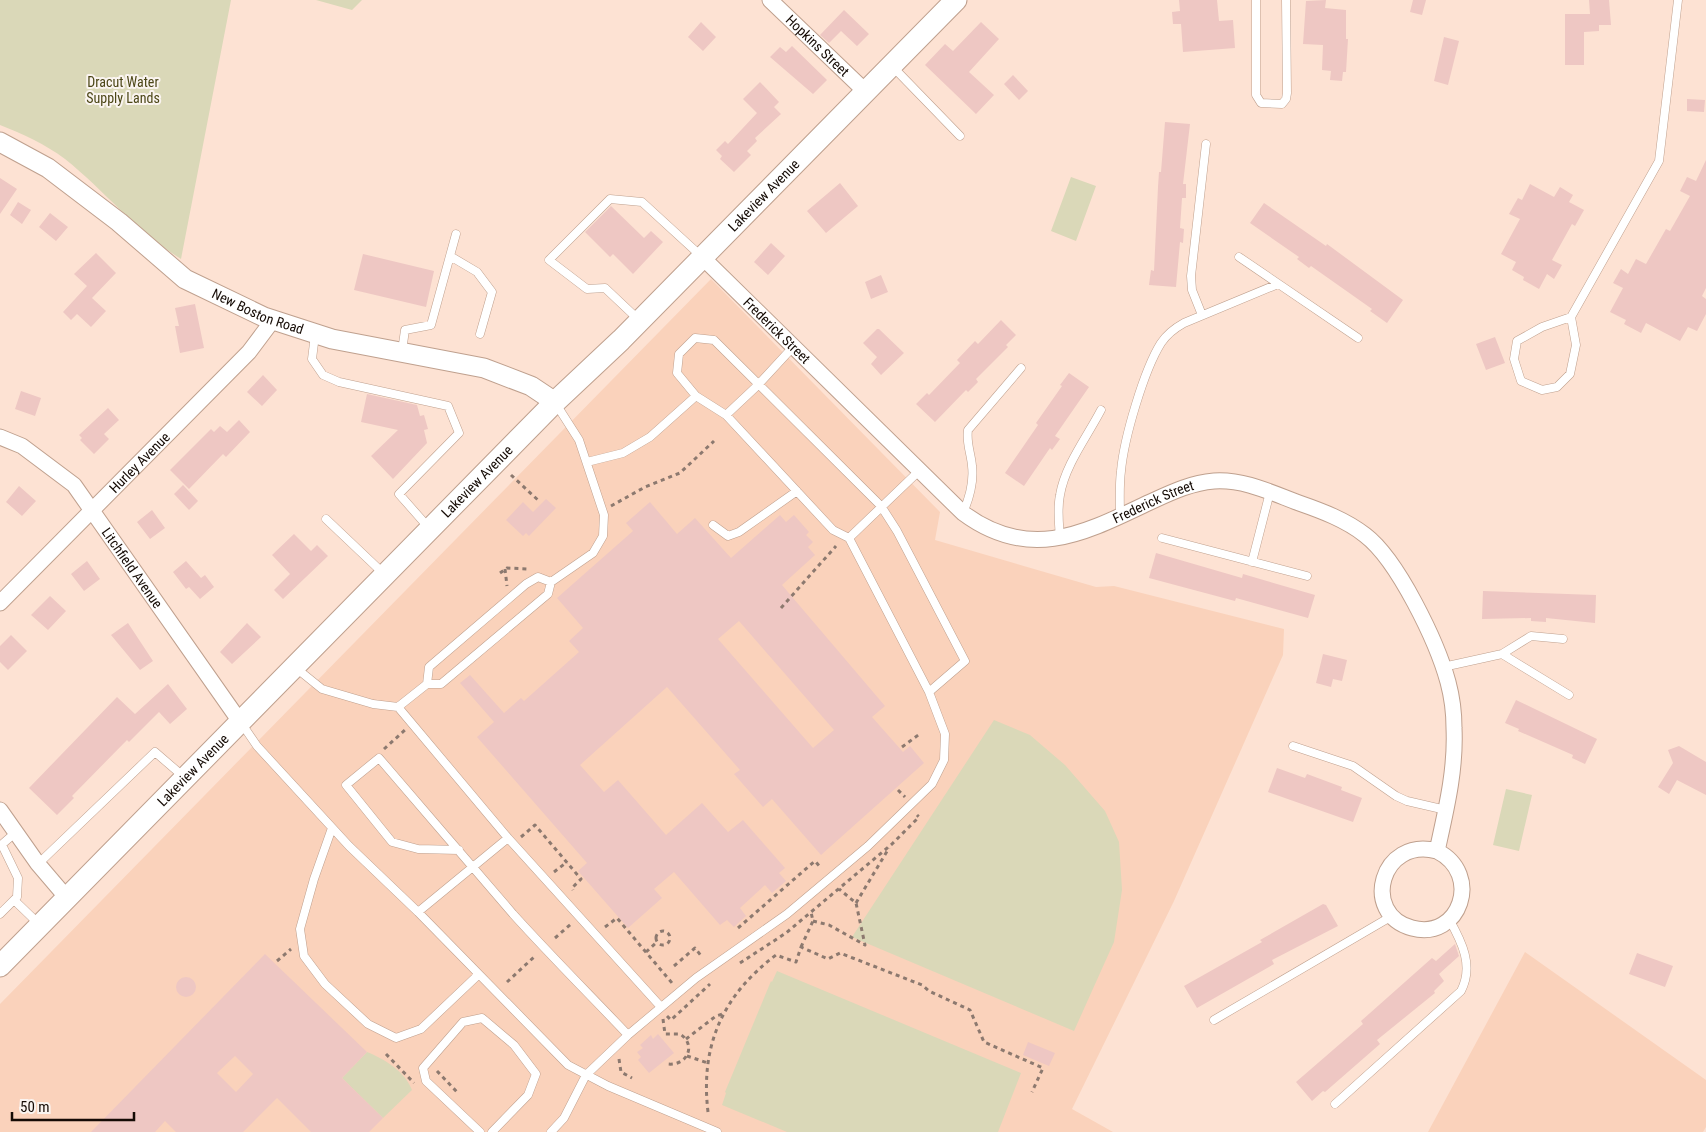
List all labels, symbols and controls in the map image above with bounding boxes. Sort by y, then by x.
street label: Hopkins Street [783,12,853,80]
park label: Dracut Water Supply Lands [86,74,160,106]
street label: Lakeview Avenue [725,156,803,235]
street label: New Boston Road [210,285,306,337]
street label: Frederick Street [740,294,814,367]
street label: Hurley Avenue [106,429,173,496]
street label: Lakeview Avenue [438,442,516,521]
street label: Frederick Street [1110,477,1196,526]
street label: Litchfield Avenue [98,525,166,611]
street label: Lakeview Avenue [154,730,232,809]
scale bar [12,1090,135,1122]
text: 50 m [20,1098,50,1116]

